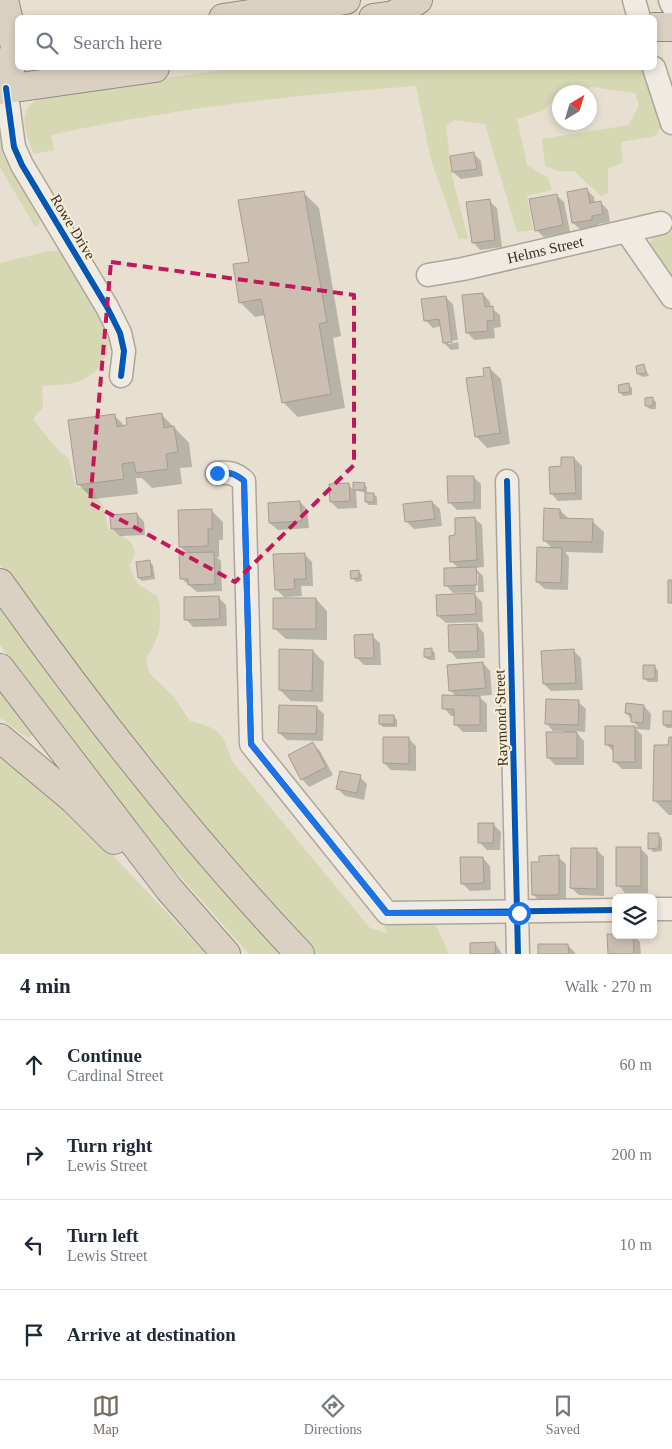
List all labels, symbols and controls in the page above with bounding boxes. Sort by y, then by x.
search box [15,15,657,70]
icon: search [33,29,61,57]
text: Search here [73,32,162,53]
north arrow [552,85,597,130]
street label: Rowe Drive [47,192,99,263]
street label: Helms Street [506,233,586,266]
route end [206,462,229,485]
street label: Raymond Street [491,668,511,767]
map controls [612,894,657,939]
button: layers [612,894,657,939]
route start [508,902,531,925]
text: 4 min [20,974,71,998]
text: Walk · 270 m [565,978,652,995]
text: Continue [67,1045,142,1066]
icon: ahead [20,1051,48,1079]
text: 60 m [620,1056,652,1073]
text: Cardinal Street [67,1067,163,1084]
text: Turn right [67,1135,152,1156]
icon: right [20,1141,48,1169]
text: 200 m [612,1146,652,1163]
text: Lewis Street [67,1157,147,1174]
text: Turn left [67,1225,139,1246]
icon: left [20,1231,48,1259]
text: 10 m [620,1236,652,1253]
text: Lewis Street [67,1247,147,1264]
icon: arrive [20,1321,48,1349]
text: Arrive at destination [67,1324,236,1345]
tab: Map [92,1392,120,1438]
tab: Directions [304,1392,362,1438]
tab: Saved [546,1392,580,1438]

